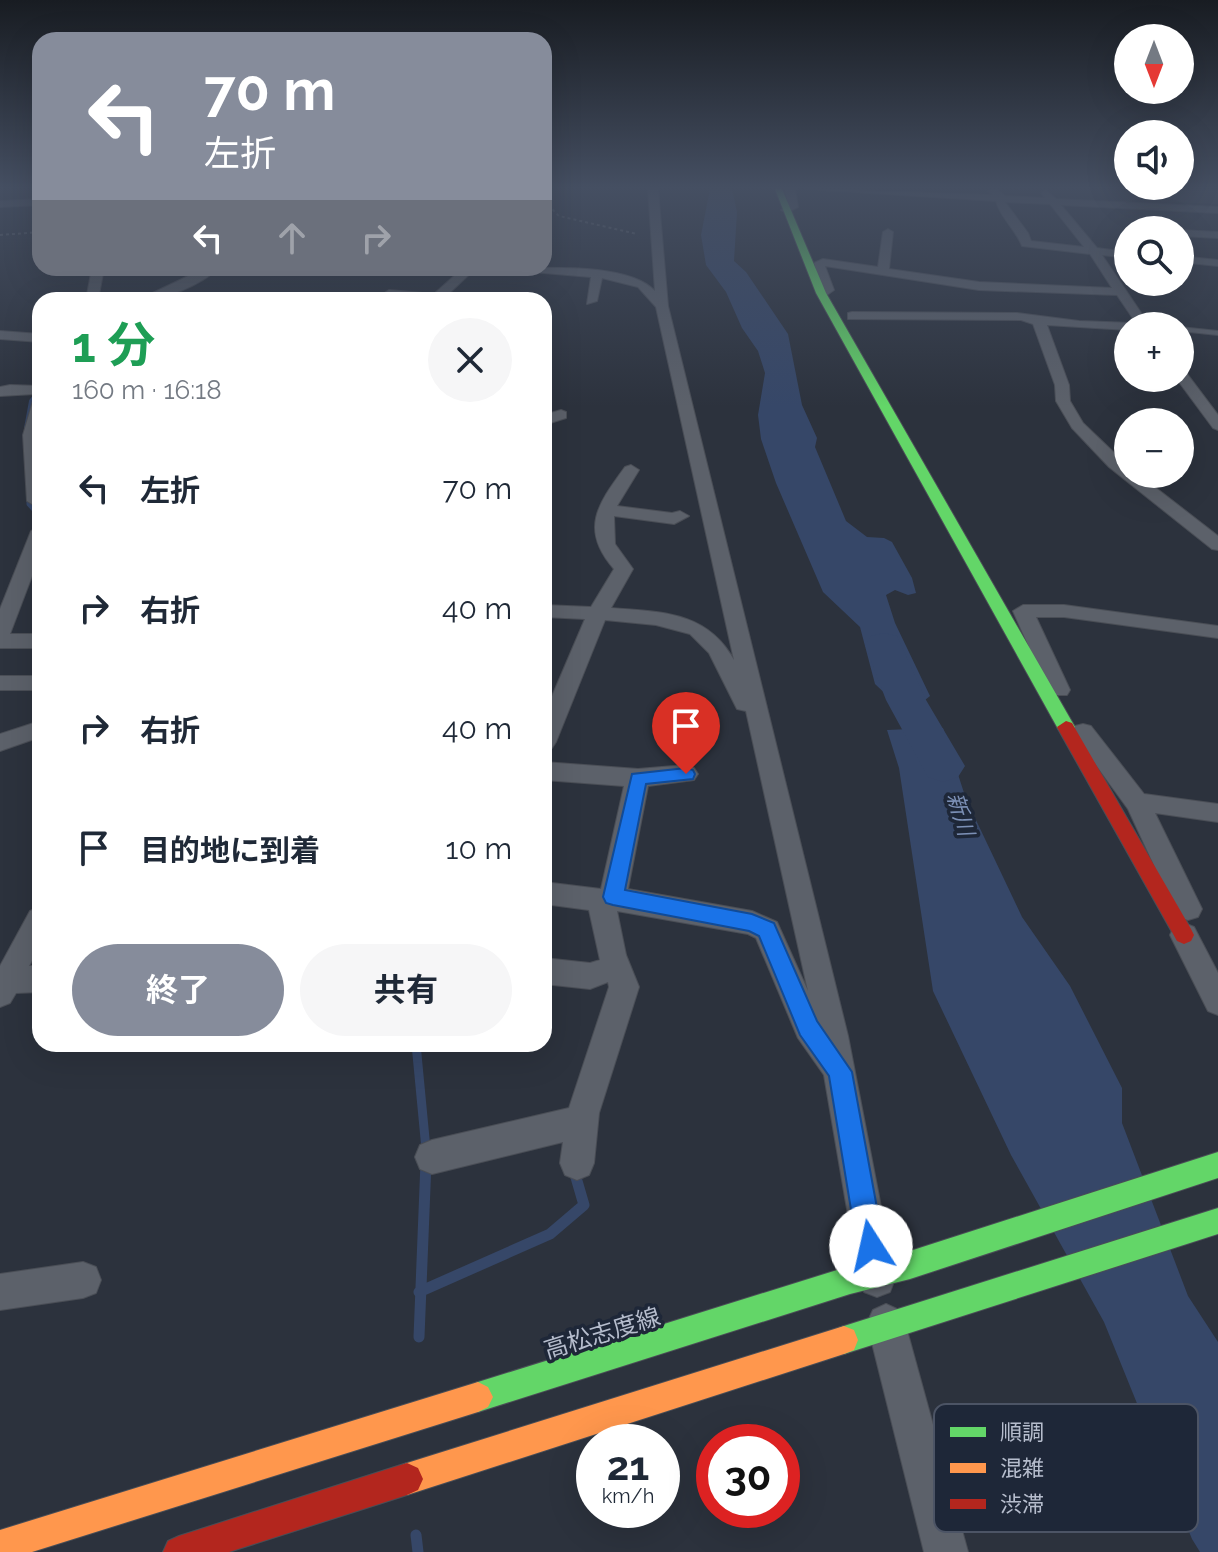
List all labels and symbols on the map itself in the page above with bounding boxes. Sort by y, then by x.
north arrow [1114,24,1194,104]
pin [652,692,720,774]
water label: 新川 [942,789,980,841]
position arrow [829,1204,913,1288]
street label: 高松志度線 [540,1302,664,1364]
legend [934,1404,1198,1532]
text: 順調 [1000,1419,1044,1445]
speed limit sign: 30 [696,1424,800,1528]
text: 混雑 [1000,1455,1044,1481]
text: 渋滞 [1000,1491,1044,1517]

